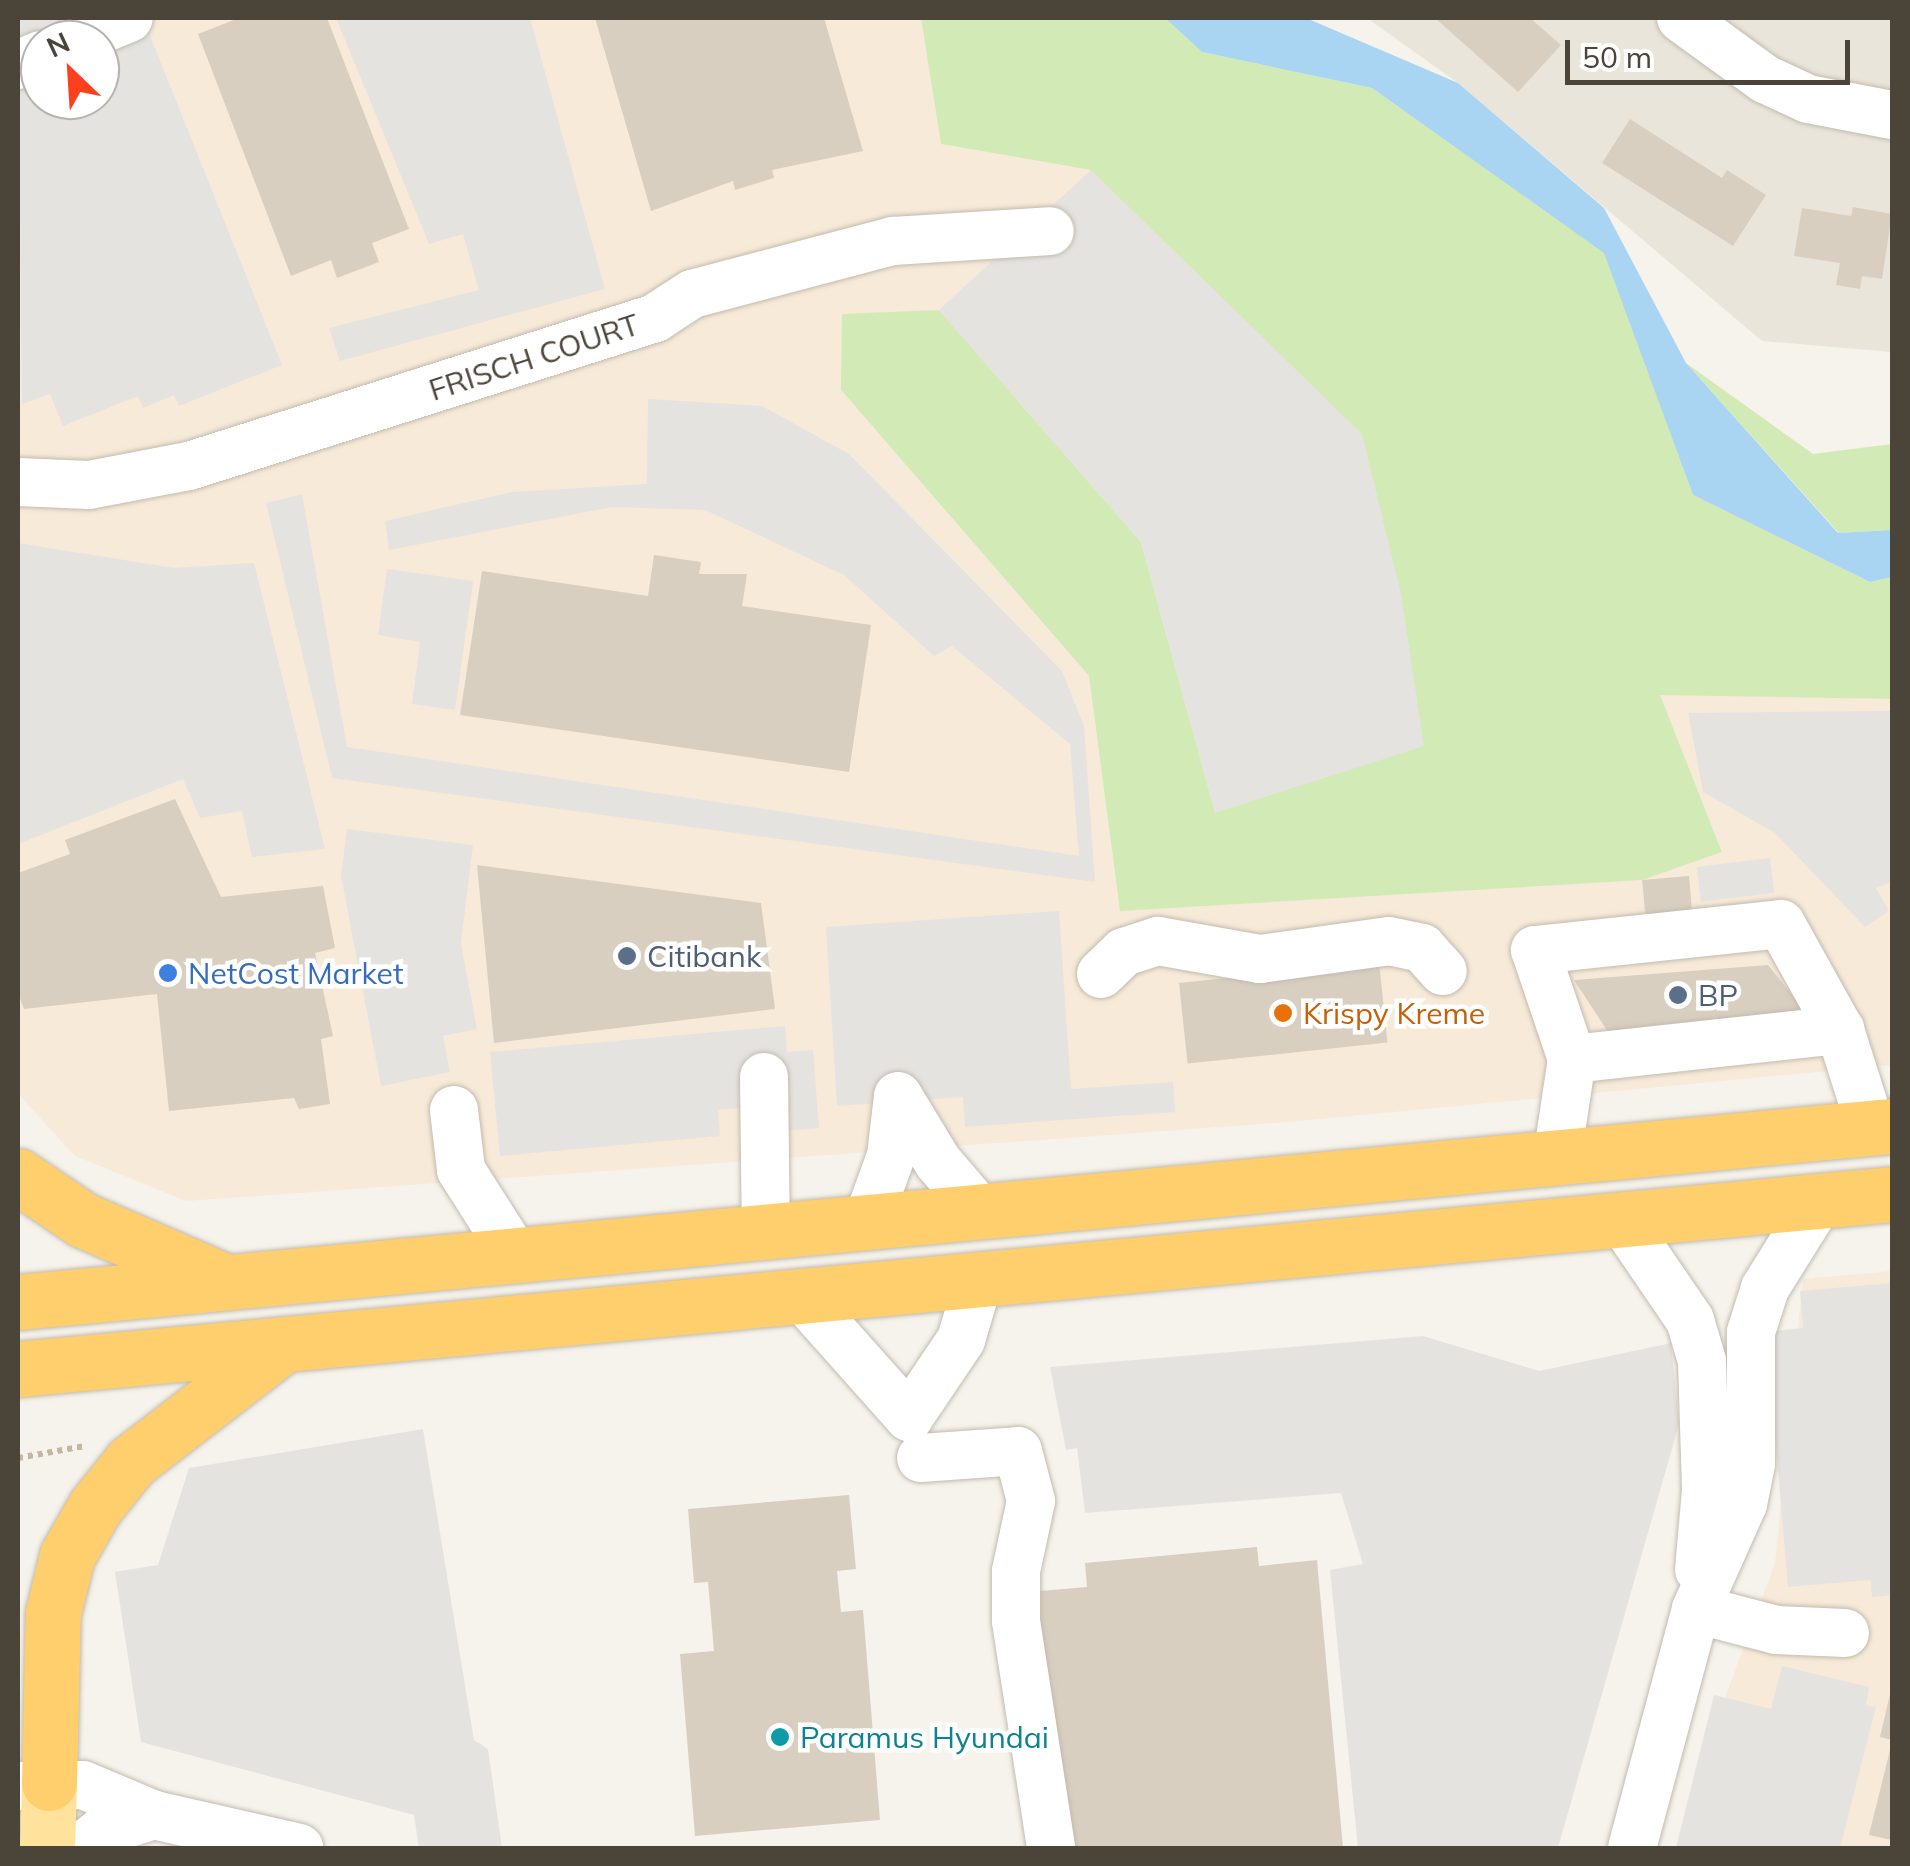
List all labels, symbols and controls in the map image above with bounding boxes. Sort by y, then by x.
north arrow [20,20,120,120]
scale bar [1570,20,1855,82]
text: N [41,24,75,65]
text: 50 m [1582,38,1652,76]
street label: FRISCH COURT [424,306,644,408]
place label: Citibank [647,938,761,974]
marker: Citibank [616,945,638,967]
place label: NetCost Market [188,955,403,991]
marker: NetCost Market [157,962,179,984]
place label: BP [1698,977,1738,1013]
marker: BP [1667,984,1689,1006]
place label: Krispy Kreme [1303,995,1485,1031]
marker: Krispy Kreme [1272,1002,1294,1024]
place label: Paramus Hyundai [800,1719,1049,1755]
marker: Paramus Hyundai [769,1726,791,1748]

